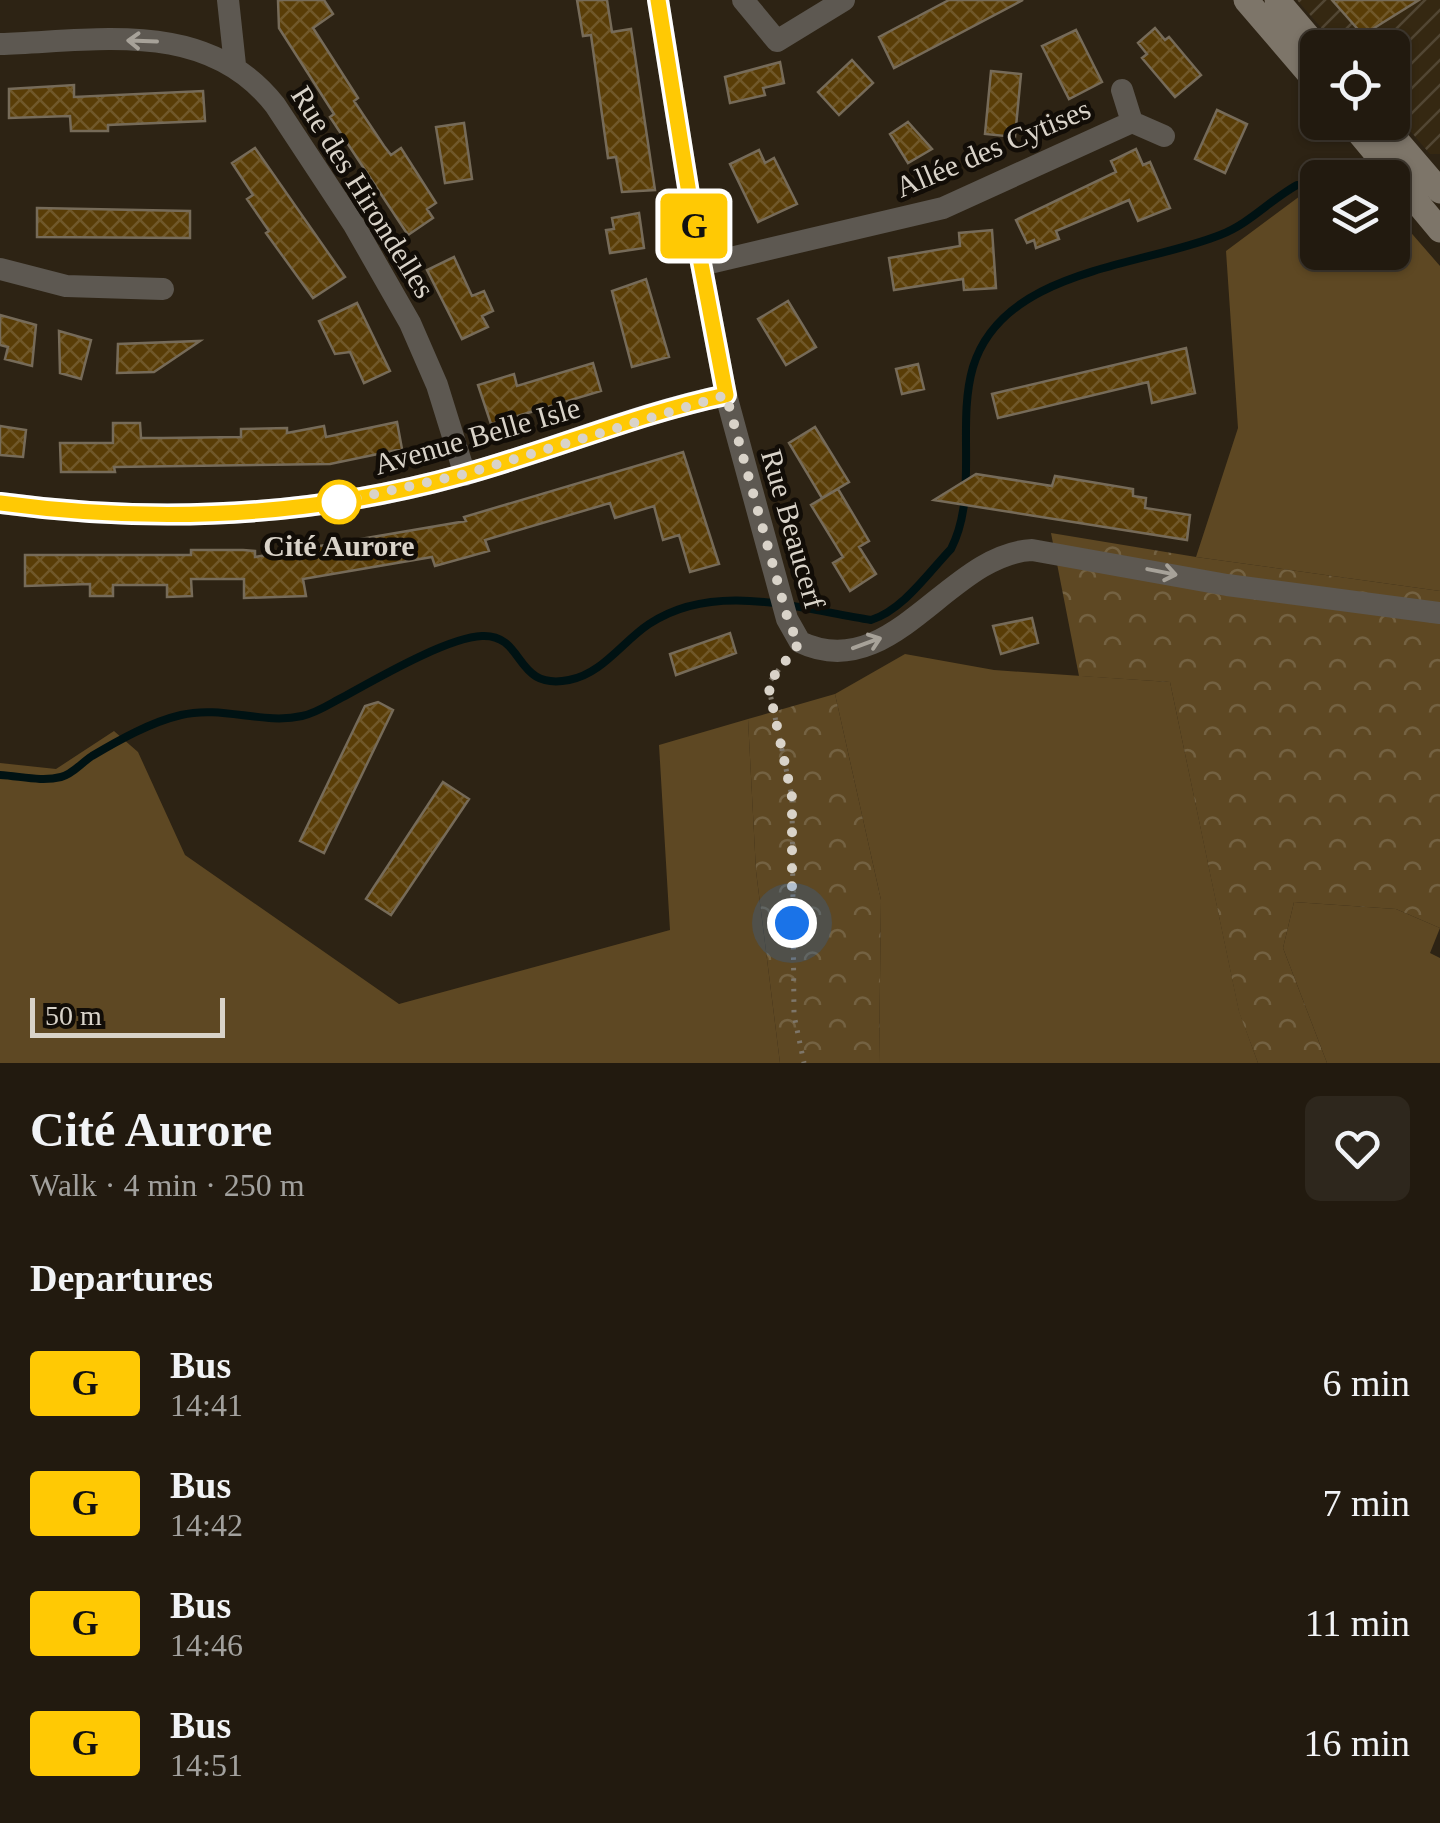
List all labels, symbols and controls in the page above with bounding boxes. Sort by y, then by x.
map controls [1300,30,1410,270]
button: locate [1300,30,1410,140]
one-way arrow [126,32,158,51]
street label: Rue des Hirondelles [285,80,442,304]
street label: Allée des Cytises [890,92,1095,203]
button: layers [1300,160,1410,270]
line badge: G [662,194,726,258]
text: G [680,207,708,246]
street label: Avenue Belle Isle [370,390,584,481]
street label: Rue Beaucerf [755,445,832,612]
marker: Cité Aurore [318,481,360,523]
place label: Cité Aurore [263,529,415,562]
one-way arrow [1146,564,1178,583]
one-way arrow [851,633,882,651]
your location [767,898,817,948]
scale bar [30,993,225,1038]
text: 50 m [45,1000,102,1031]
button: heart [1305,1096,1410,1201]
text: Cité Aurore [30,1103,272,1156]
text: Walk · 4 min · 250 m [30,1167,305,1203]
text: Departures [30,1257,213,1299]
text: Bus [170,1344,231,1386]
text: 6 min [1322,1362,1410,1404]
text: G [71,1364,99,1403]
text: 14:41 [170,1387,243,1423]
text: Bus [170,1464,231,1506]
text: 7 min [1322,1482,1410,1524]
text: G [71,1484,99,1523]
text: 14:42 [170,1507,243,1543]
text: Bus [170,1584,231,1626]
text: 11 min [1305,1602,1410,1644]
text: G [71,1604,99,1643]
text: 14:46 [170,1627,243,1663]
text: Bus [170,1704,231,1746]
text: 16 min [1303,1722,1410,1764]
text: G [71,1724,99,1763]
text: 14:51 [170,1747,243,1783]

